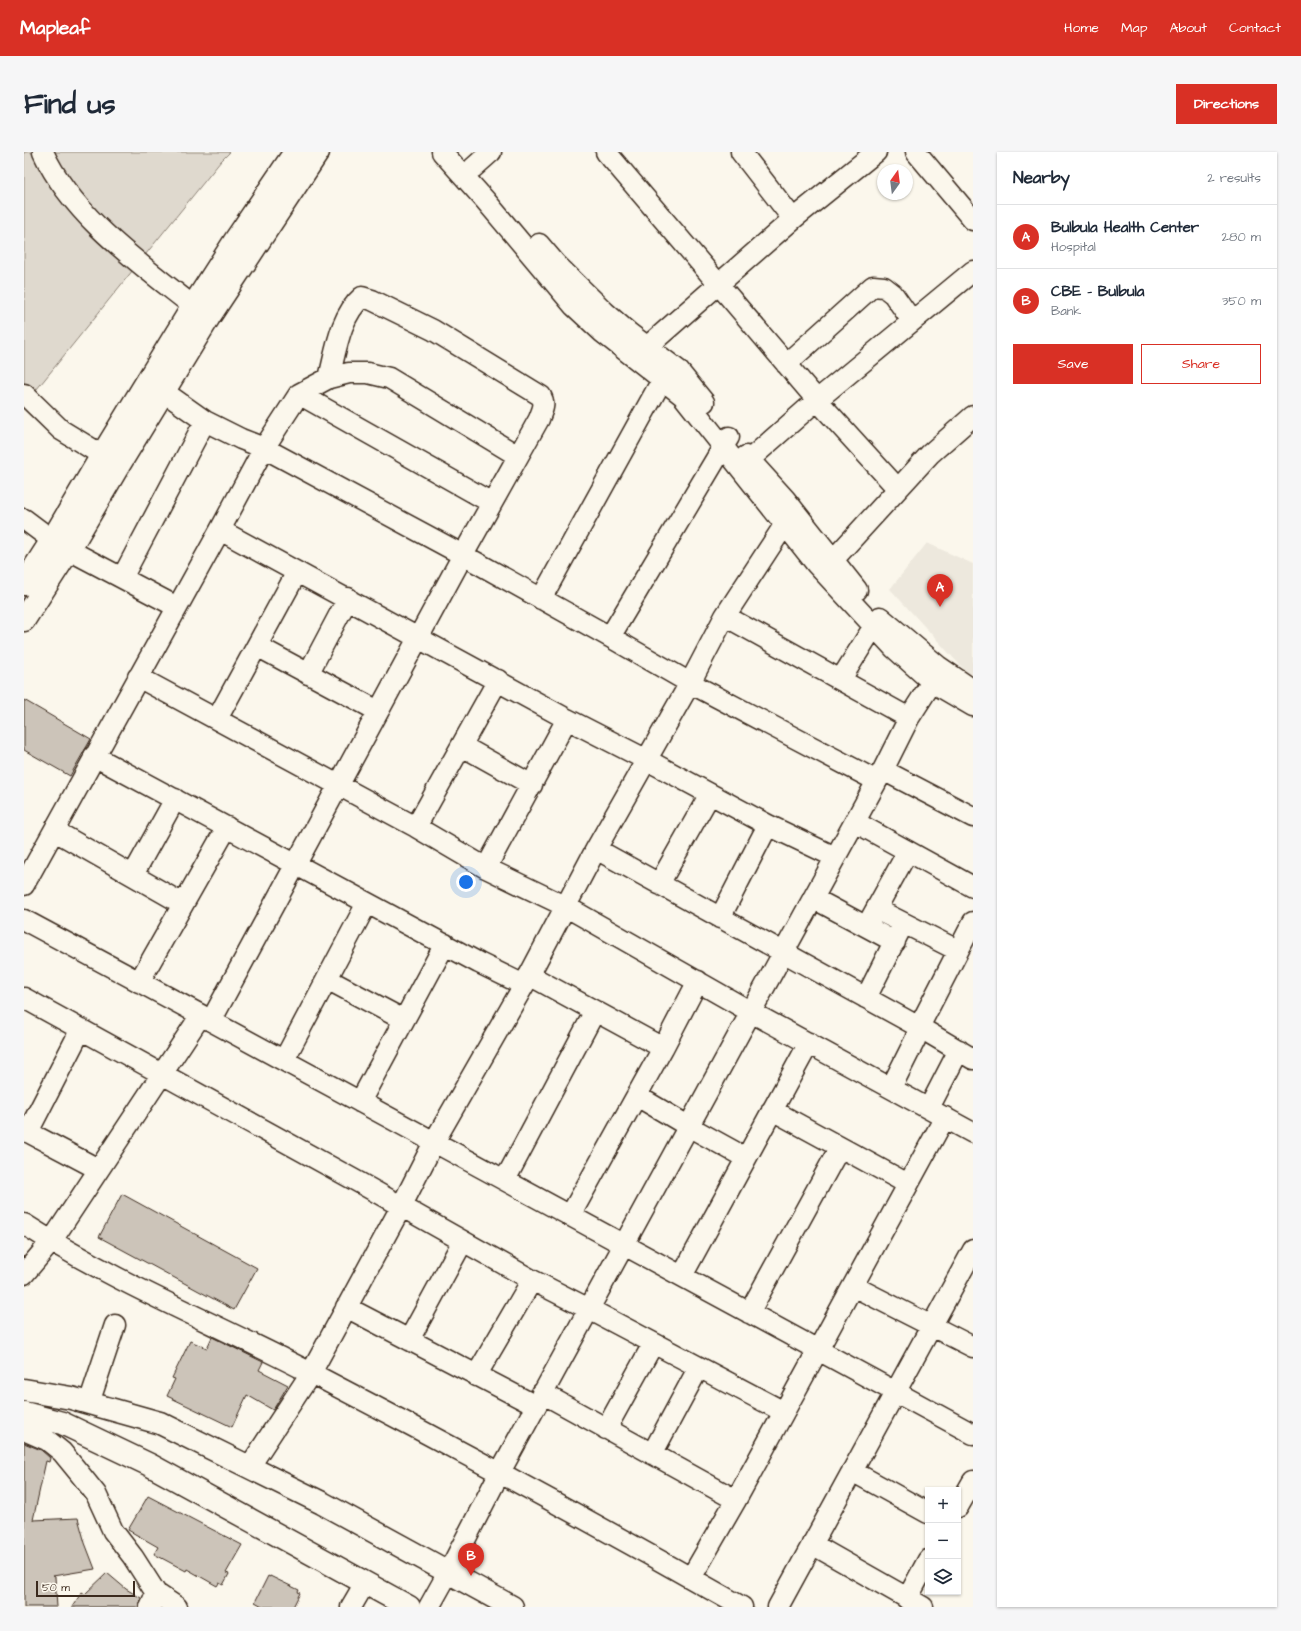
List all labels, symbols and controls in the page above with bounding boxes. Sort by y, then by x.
text: Mapleaf [20,15,90,42]
text: Home [1064,18,1099,38]
text: Map [1121,18,1147,38]
text: About [1169,18,1207,38]
text: Contact [1229,18,1281,38]
button: Directions [1176,84,1277,124]
text: Find us [24,85,115,124]
north arrow [877,164,913,200]
text: Nearby [1013,166,1070,190]
text: 2 results [1207,169,1261,187]
text: Bulbula Health Center [1051,217,1199,238]
text: A [1022,228,1030,246]
text: 280 m [1222,228,1261,246]
text: Hospital [1051,238,1096,256]
text: CBE - Bulbula [1051,281,1145,302]
text: B [1021,292,1031,310]
text: 350 m [1222,292,1261,310]
text: Bank [1051,302,1081,320]
button: Save [1013,344,1133,384]
button: Share [1141,344,1261,384]
pin: A [927,574,953,607]
your location [456,872,476,892]
map controls [925,1487,961,1595]
button: + [925,1487,961,1523]
button: − [925,1523,961,1559]
pin: B [458,1543,484,1576]
button: layers [925,1559,961,1595]
scale bar [36,1579,135,1598]
text: 50 m [42,1580,70,1595]

